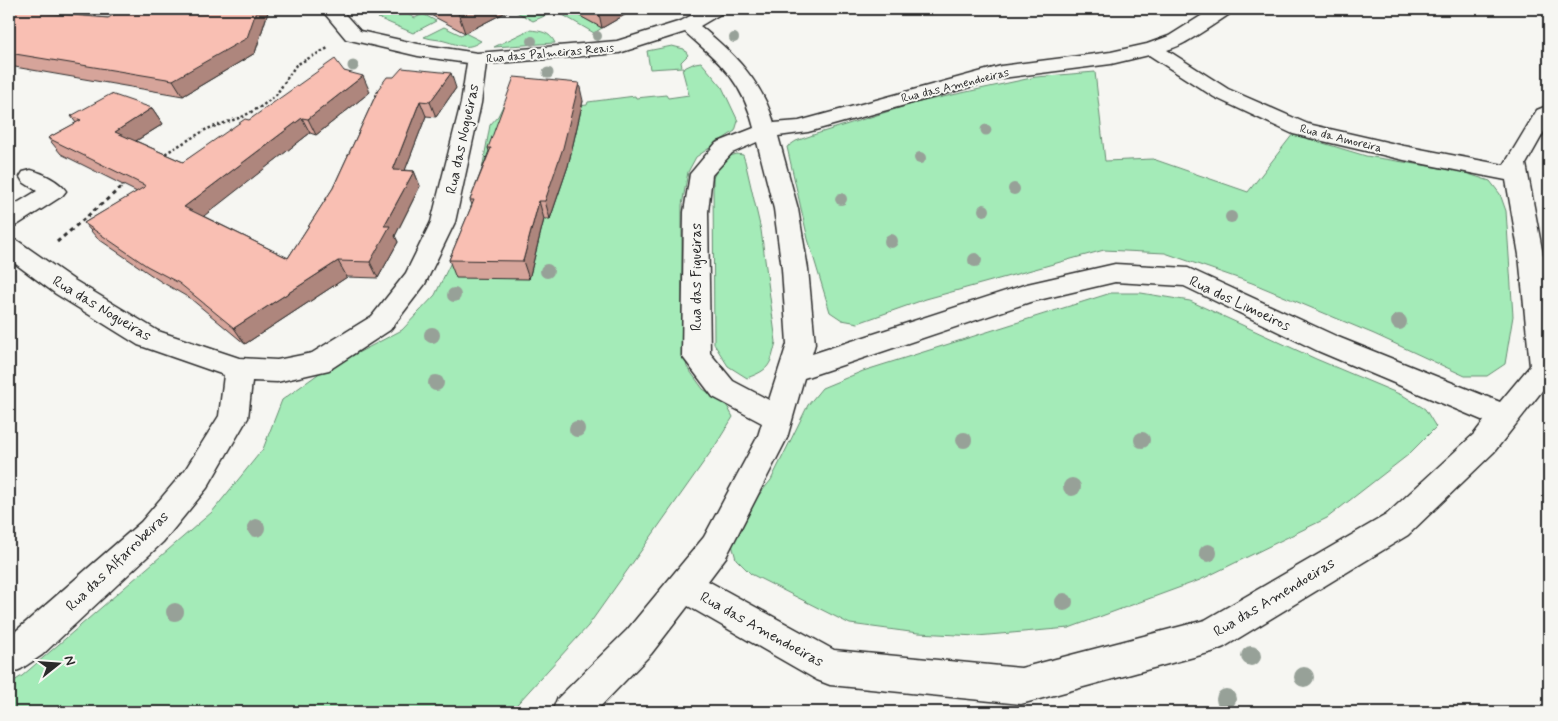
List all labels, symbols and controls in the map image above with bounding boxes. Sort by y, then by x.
street label: Rua das Palmeiras Reais [486,40,615,68]
street label: Rua das Amendoeiras [900,65,1011,107]
street label: Rua das Nogueiras [442,82,484,196]
street label: Rua da Amoreira [1298,121,1383,157]
street label: Rua das Figueiras [687,223,707,331]
street label: Rua das Nogueiras [48,271,155,346]
street label: Rua dos Limoeiros [1186,272,1294,336]
street label: Rua das Alfarrobeiras [62,507,174,616]
street label: Rua das Amendoeiras [1210,554,1339,642]
street label: Rua das Amendoeiras [696,588,827,672]
north arrow [32,638,82,688]
text: N [60,653,79,668]

